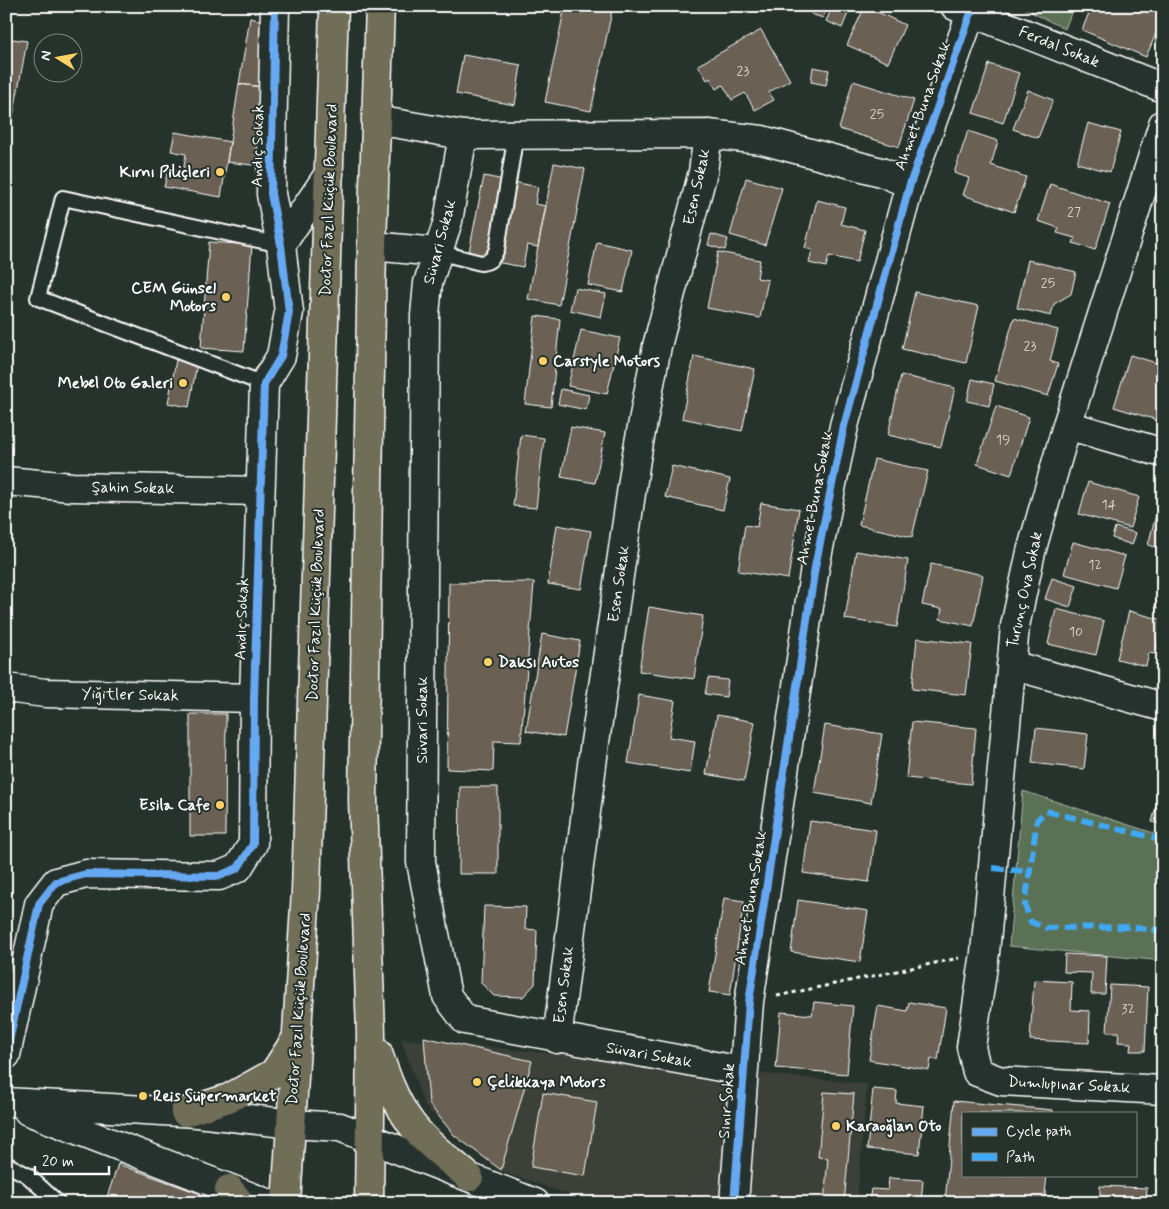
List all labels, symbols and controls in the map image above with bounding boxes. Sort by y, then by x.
street label: Ferdal Sokak [1015,21,1103,73]
north arrow [32,32,82,82]
street label: Ahmet Buna Sokak [890,39,956,173]
text: N [36,49,56,62]
house number: 23 [737,62,749,80]
street label: Doctor Fazıl Küçük Boulevard [315,103,343,297]
street label: Andıç Sokak [247,105,269,187]
house number: 25 [870,105,884,123]
street label: Esen Sokak [679,147,715,227]
place label: Kırnı Piliçleri [120,162,210,183]
marker: Kırnı Piliçleri [214,166,226,178]
street label: Süvari Sokak [419,197,461,287]
house number: 27 [1067,203,1081,221]
house number: 25 [1041,274,1055,292]
place label: CEM Günsel Motors [131,278,217,317]
marker: CEM Günsel Motors [220,291,232,303]
house number: 23 [1024,337,1036,355]
place label: Carstyle Motors [553,351,661,372]
marker: Carstyle Motors [537,355,549,367]
place label: Mebel Oto Galeri [58,373,173,394]
marker: Mebel Oto Galeri [177,377,189,389]
street label: Ahmet Buna Sokak [792,429,838,567]
house number: 19 [996,431,1010,449]
street label: Şahin Sokak [91,477,175,499]
house number: 14 [1102,496,1117,514]
street label: Doctor Fazıl Küçük Boulevard [302,508,330,702]
street label: Turunç Ova Sokak [1002,530,1048,650]
street label: Esen Sokak [603,544,635,624]
house number: 12 [1088,556,1102,574]
street label: Andıç Sokak [230,577,254,660]
house number: 10 [1069,623,1083,641]
place label: Daksı Autos [498,652,579,673]
marker: Daksı Autos [482,656,494,668]
street label: Süvari Sokak [412,676,433,764]
street label: Yiğitler Sokak [81,684,179,706]
place label: Esila Cafe [139,795,210,816]
marker: Esila Cafe [214,799,226,811]
street label: Ahmet Buna Sokak [730,829,772,967]
street label: Doctor Fazıl Küçük Boulevard [282,912,316,1106]
street label: Esen Sokak [549,945,579,1025]
house number: 32 [1121,1000,1135,1018]
street label: Süvari Sokak [604,1037,694,1073]
street label: Sınır Sokak [714,1063,740,1139]
street label: Dumlupınar Sokak [1007,1071,1131,1099]
place label: Çelikkaya Motors [487,1072,606,1093]
marker: Çelikkaya Motors [471,1076,483,1088]
place label: Reis Süpermarket [153,1086,277,1107]
marker: Reis Süpermarket [137,1090,149,1102]
legend [962,1112,1136,1176]
place label: Karaoğlan Oto [846,1116,942,1138]
marker: Karaoğlan Oto [830,1120,842,1132]
text: Cycle path [1006,1122,1071,1142]
scale bar [35,1144,109,1176]
text: Path [1006,1148,1035,1168]
text: 20 m [42,1152,74,1172]

